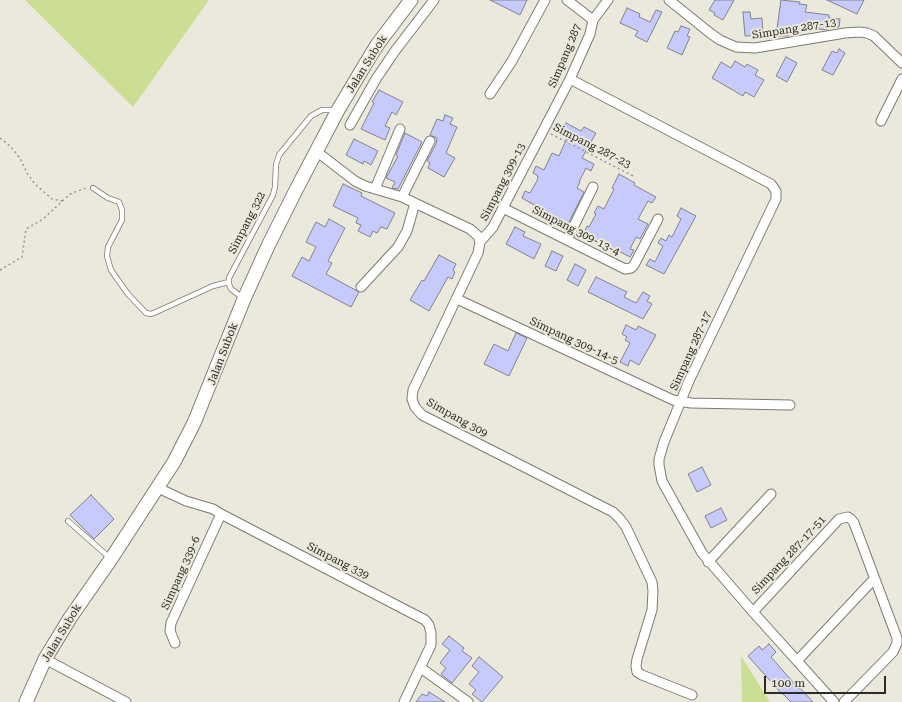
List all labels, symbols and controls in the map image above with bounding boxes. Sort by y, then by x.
street label: Simpang 287-13 [751,16,837,42]
street label: Simpang 287 [546,22,584,90]
street label: Jalan Subok [344,33,390,95]
street label: Simpang 287-23 [551,121,633,171]
street label: Simpang 309-13 [478,141,528,223]
street label: Simpang 322 [226,190,268,256]
street label: Simpang 309-13-4 [530,203,622,259]
street label: Simpang 287-17 [668,309,714,393]
street label: Simpang 309-14-5 [528,315,620,367]
street label: Jalan Subok [205,321,241,387]
street label: Simpang 309 [424,396,490,440]
street label: Simpang 287-17-51 [749,513,829,597]
street label: Simpang 339-6 [159,534,203,612]
street label: Simpang 339 [305,540,371,582]
street label: Jalan Subok [39,601,85,665]
scale bar [766,668,888,694]
text: 100 m [771,676,805,690]

